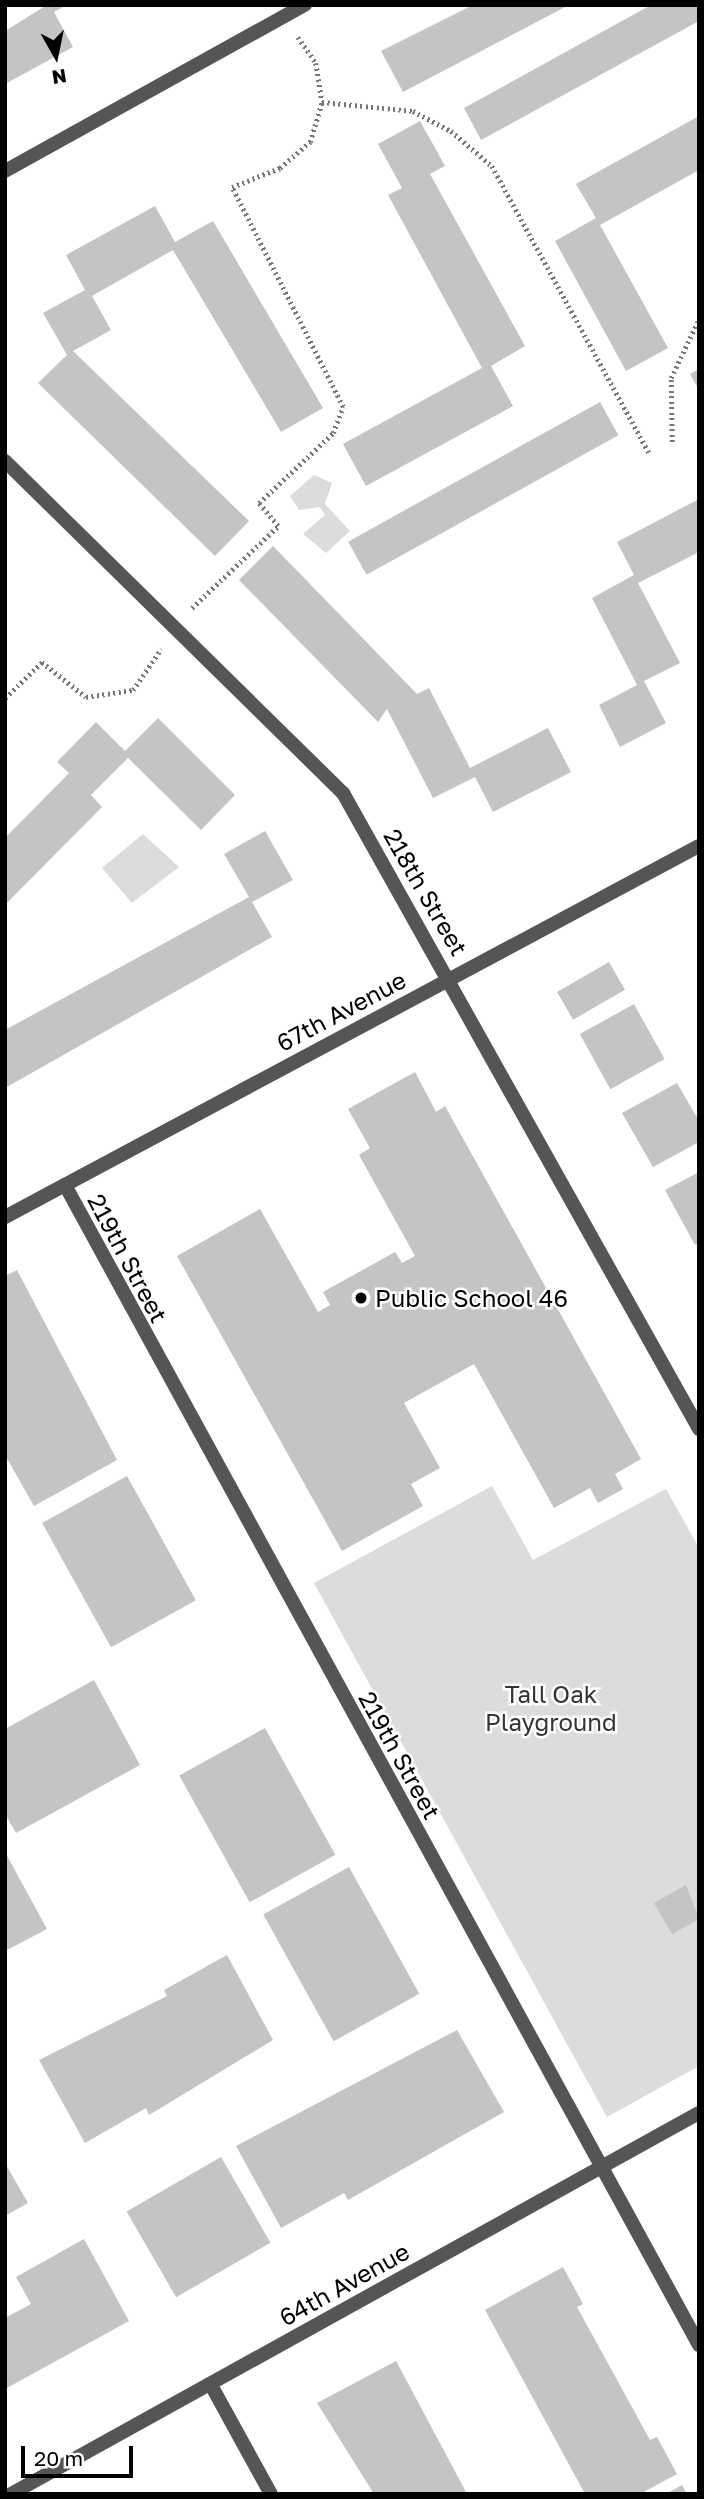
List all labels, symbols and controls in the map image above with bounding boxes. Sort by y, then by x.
north arrow [21,21,91,91]
text: N [50,65,68,90]
street label: 218th Street [378,823,474,961]
street label: 67th Avenue [271,965,411,1057]
street label: 219th Street [82,1189,174,1327]
place label: Public School 46 [375,1284,568,1312]
marker: Public School 46 [353,1290,369,1306]
park label: Tall Oak Playground [485,1680,617,1736]
street label: 219th Street [353,1686,447,1824]
street label: 64th Avenue [274,2236,414,2332]
scale bar [24,2432,136,2476]
text: 20 m [34,2445,83,2471]

